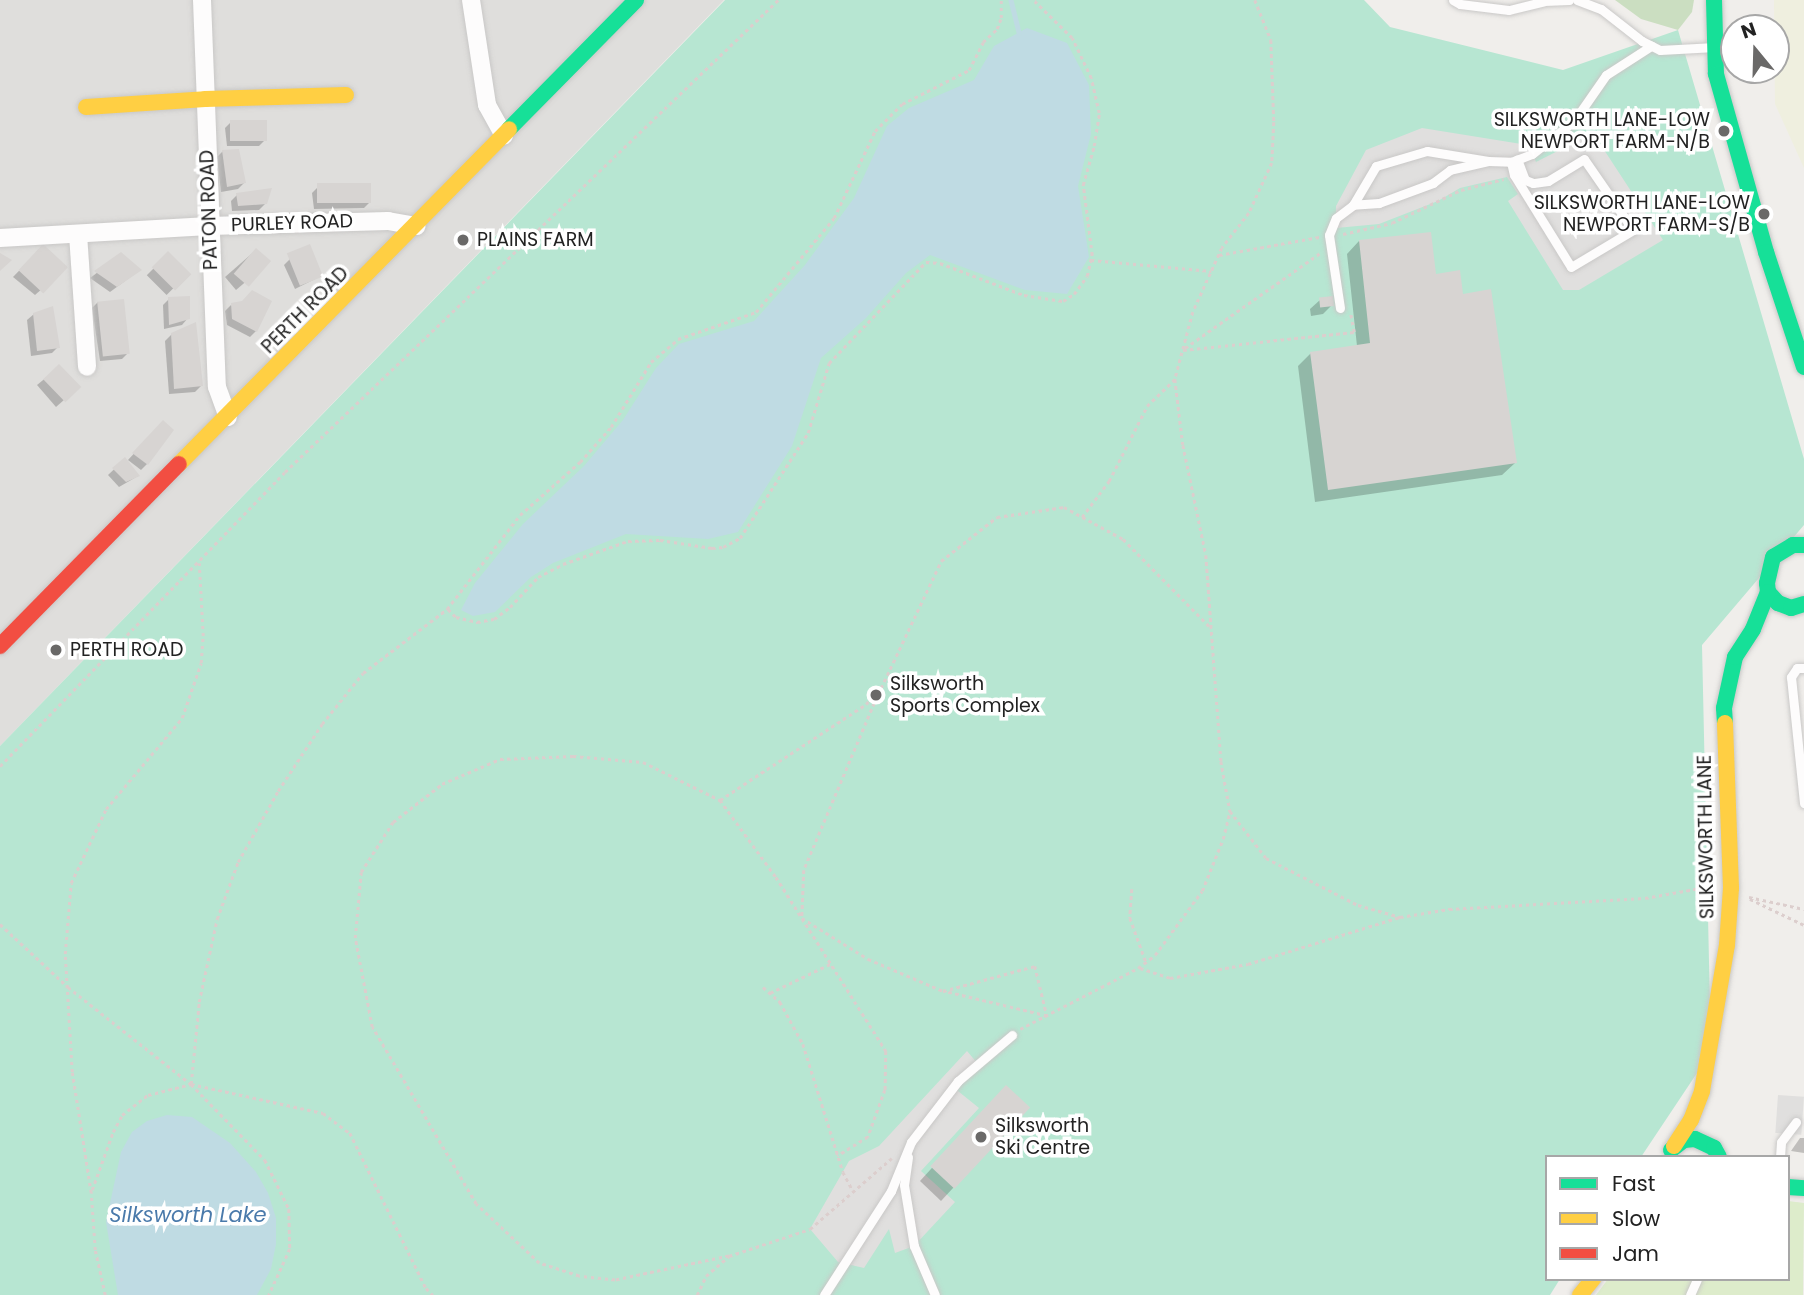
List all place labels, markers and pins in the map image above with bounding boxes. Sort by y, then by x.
place label: SILKSWORTH LANE-LOW NEWPORT FARM-N/B [1494,109,1710,153]
marker: SILKSWORTH LANE-LOW NEWPORT FARM-N/B [1716,123,1732,139]
place label: SILKSWORTH LANE-LOW NEWPORT FARM-S/B [1534,192,1750,236]
marker: SILKSWORTH LANE-LOW NEWPORT FARM-S/B [1756,206,1772,222]
place label: PLAINS FARM [477,229,594,251]
marker: PLAINS FARM [455,232,471,248]
place label: PERTH ROAD [70,639,184,661]
marker: PERTH ROAD [48,642,64,658]
place label: Silksworth Sports Complex [890,673,1040,717]
marker: Silksworth Sports Complex [868,687,884,703]
place label: Silksworth Ski Centre [995,1115,1090,1159]
marker: Silksworth Ski Centre [973,1129,989,1145]

